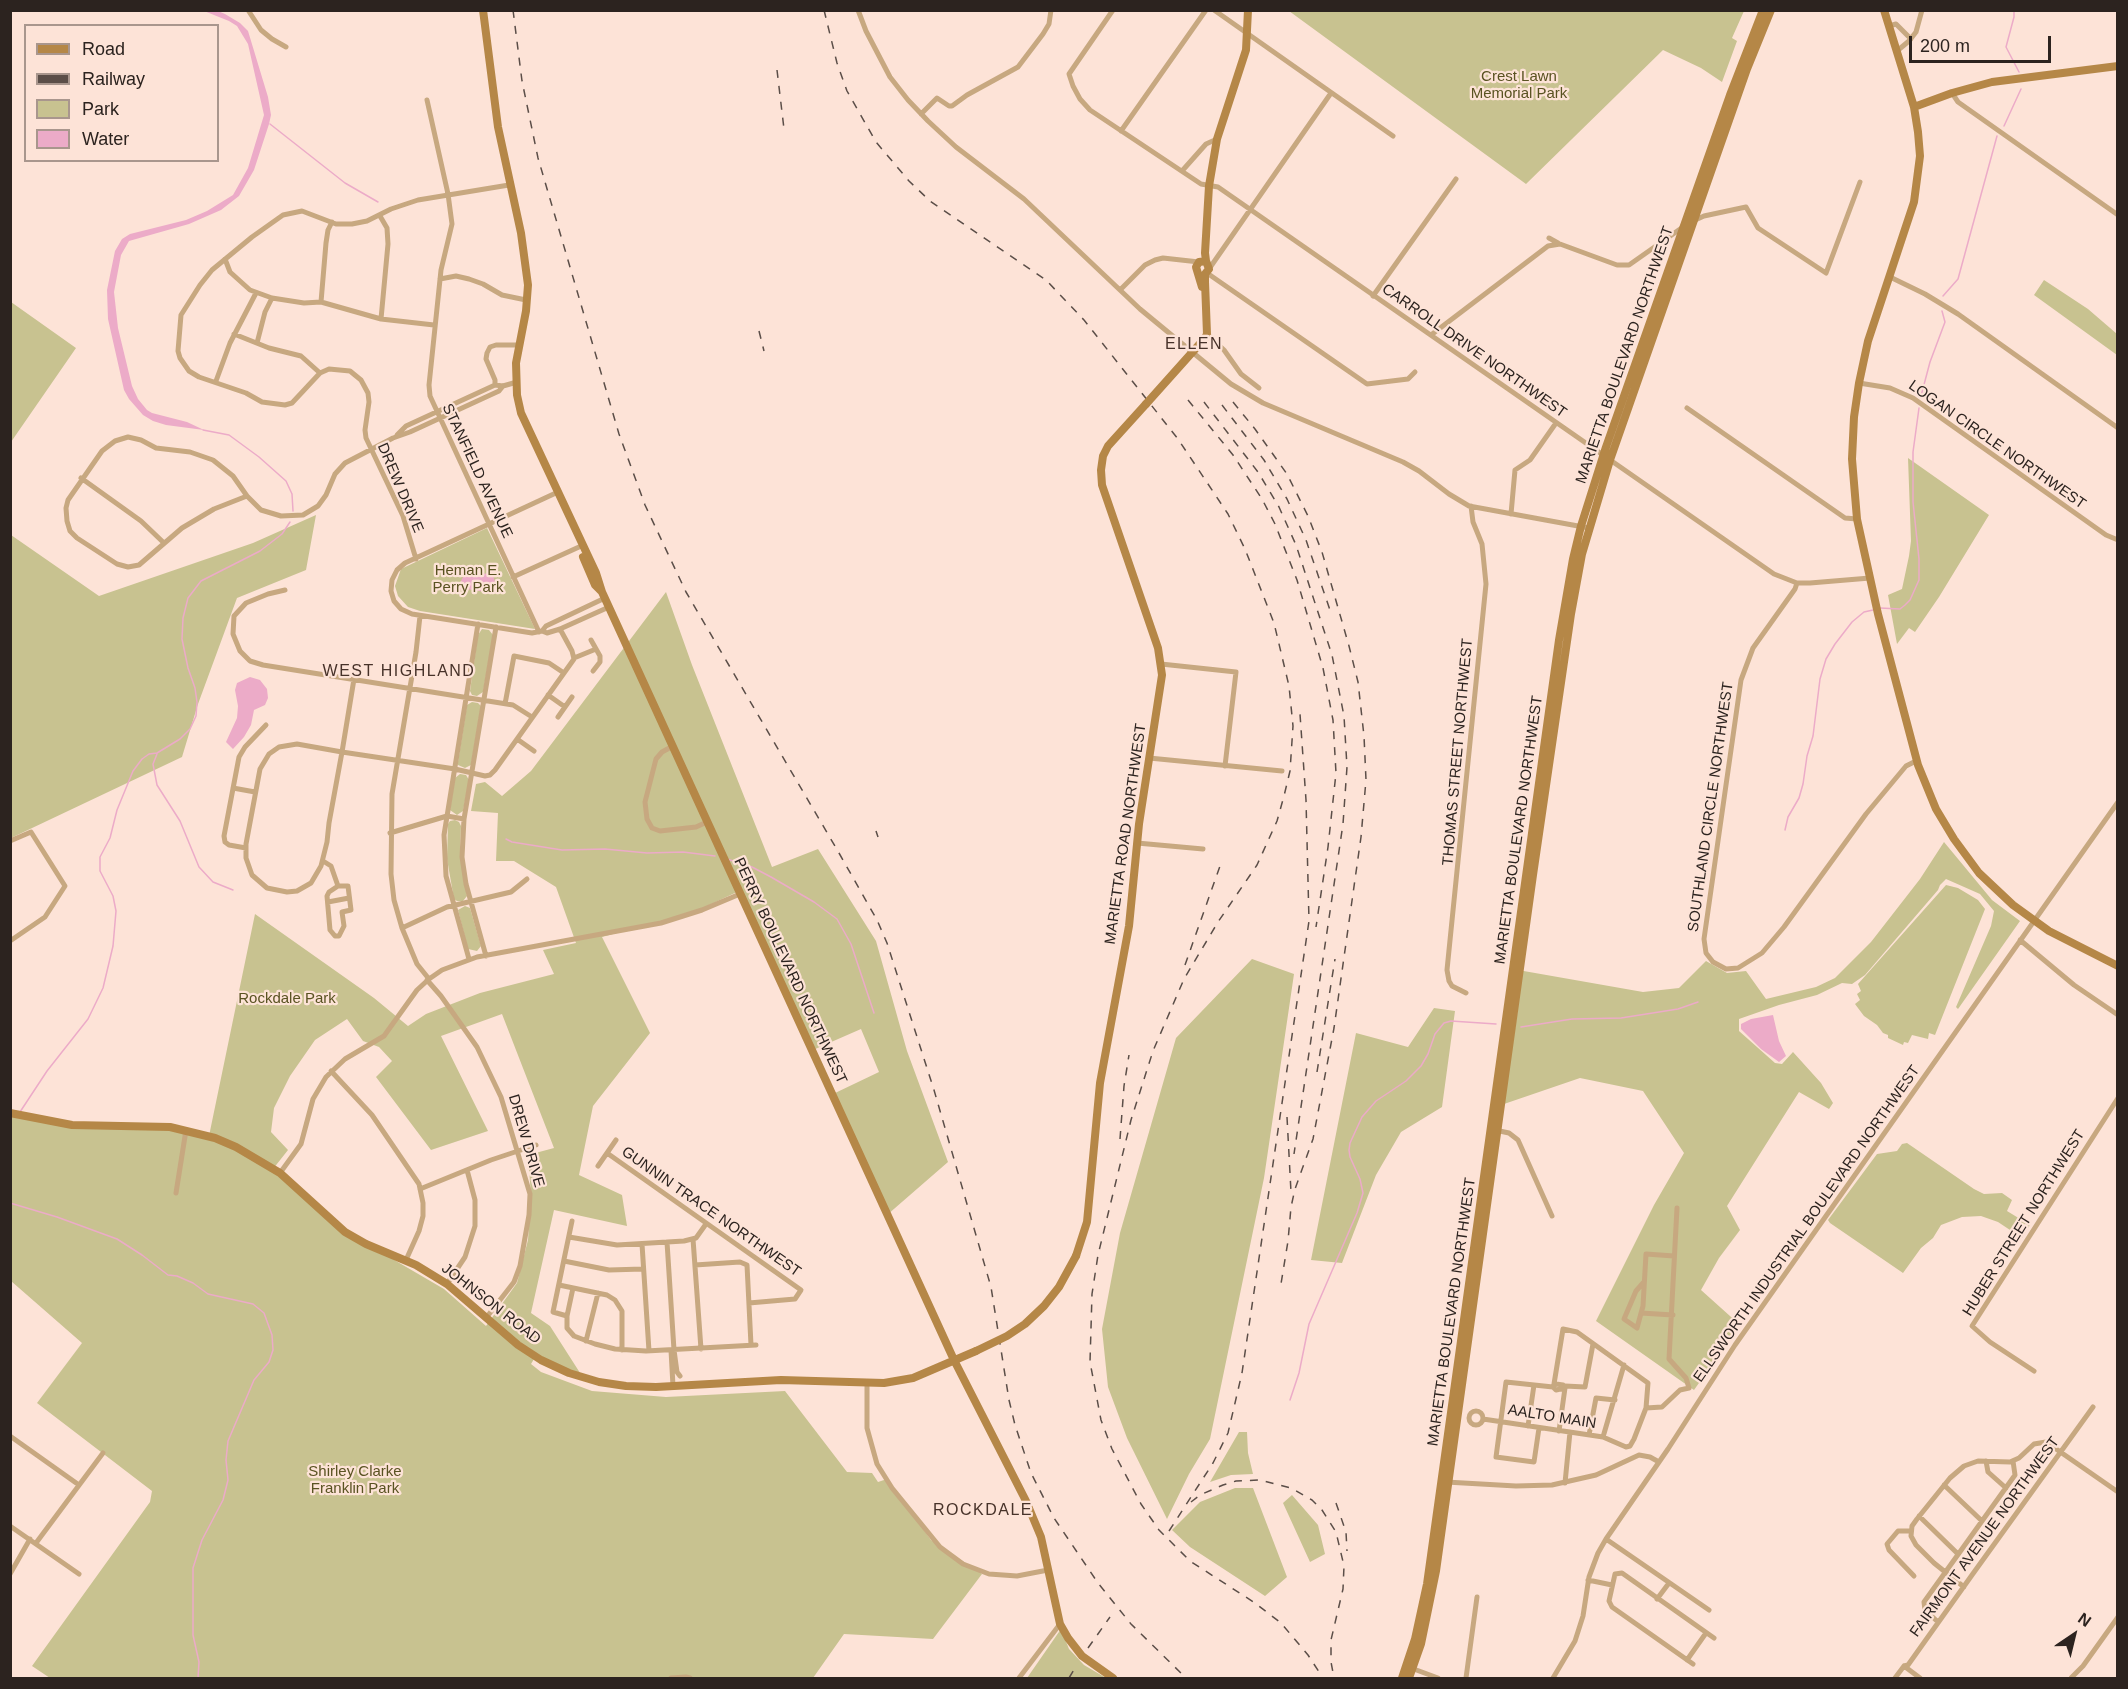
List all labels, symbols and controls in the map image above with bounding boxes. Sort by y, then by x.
legend [24,24,219,162]
scale bar [1912,24,2054,62]
text: 200 m [1920,36,1970,56]
text: Road [82,39,125,59]
park label: Crest Lawn Memorial Park [1471,68,1567,103]
text: Railway [82,69,145,89]
text: Park [82,99,119,119]
text: Water [82,129,129,149]
street label: MARIETTA BOULEVARD NORTHWEST [1572,224,1678,486]
street label: CARROLL DRIVE NORTHWEST [1378,280,1570,422]
district label: ELLEN [1165,335,1223,355]
street label: LOGAN CIRCLE NORTHWEST [1905,377,2089,513]
street label: STANFIELD AVENUE [438,401,516,541]
street label: DREW DRIVE [373,440,427,536]
park label: Heman E. Perry Park [433,562,503,597]
street label: THOMAS STREET NORTHWEST [1439,638,1477,866]
district label: WEST HIGHLAND [323,662,475,682]
street label: SOUTHLAND CIRCLE NORTHWEST [1685,681,1737,933]
street label: MARIETTA BOULEVARD NORTHWEST [1491,695,1547,965]
street label: MARIETTA ROAD NORTHWEST [1102,722,1150,946]
street label: PERRY BOULEVARD NORTHWEST [730,855,850,1087]
park label: Rockdale Park [238,990,336,1008]
street label: ELLSWORTH INDUSTRIAL BOULEVARD NORTHWEST [1690,1062,1924,1386]
street label: DREW DRIVE [504,1092,548,1190]
street label: HUBER STREET NORTHWEST [1959,1126,2089,1320]
street label: GUNNIN TRACE NORTHWEST [618,1143,804,1281]
street label: MARIETTA BOULEVARD NORTHWEST [1424,1177,1480,1447]
street label: JOHNSON ROAD [438,1260,544,1348]
street label: AALTO MAIN [1506,1401,1598,1433]
street label: FAIRMONT AVENUE NORTHWEST [1906,1433,2064,1641]
park label: Shirley Clarke Franklin Park [308,1463,402,1498]
district label: ROCKDALE [933,1501,1033,1521]
north arrow [2044,1605,2104,1665]
text: N [2075,1610,2094,1630]

